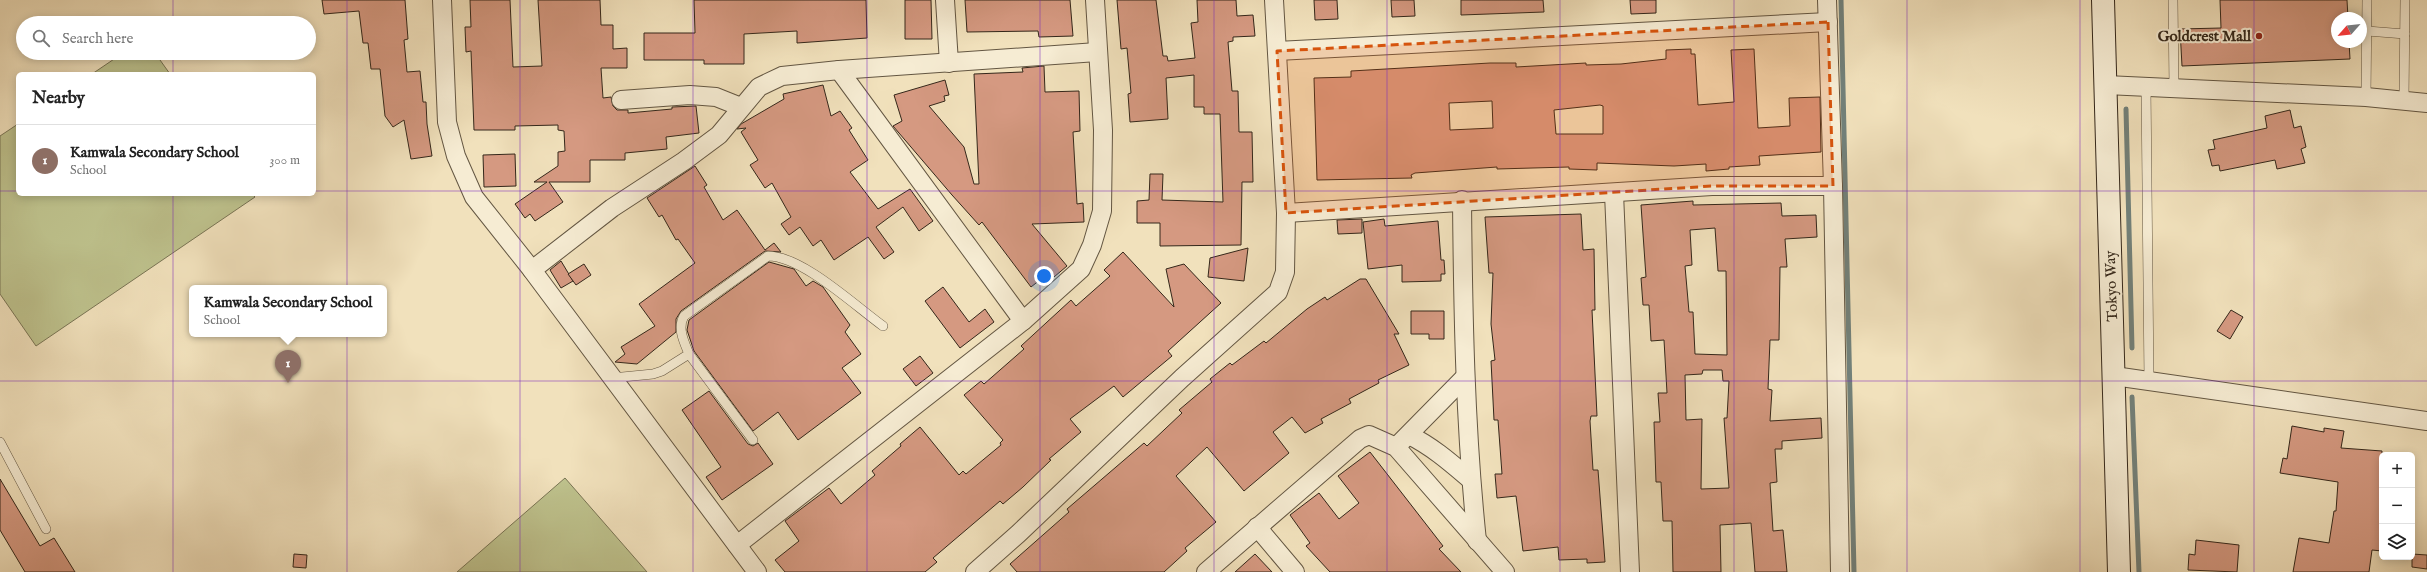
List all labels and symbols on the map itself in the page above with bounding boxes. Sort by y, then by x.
north arrow [2331,12,2367,48]
place label: Goldcrest Mall [2158,27,2252,46]
marker: Goldcrest Mall [2254,31,2264,41]
street label: Tokyo Way [2101,249,2122,322]
your location [1034,266,1054,286]
pin: 1 [275,350,301,383]

